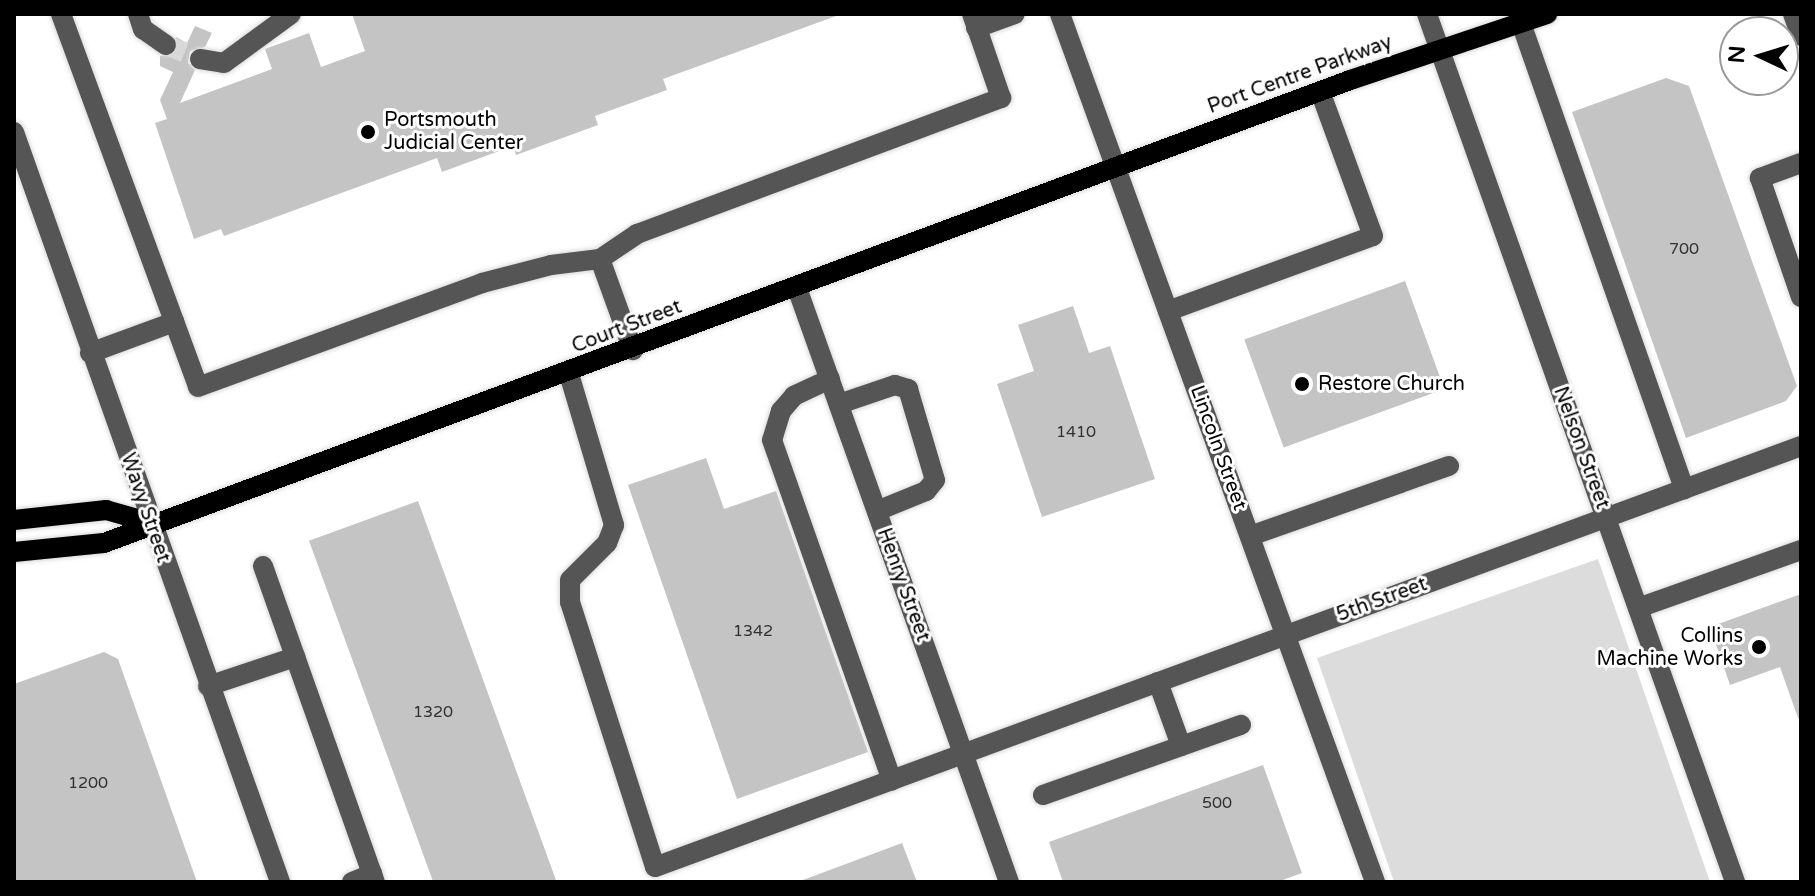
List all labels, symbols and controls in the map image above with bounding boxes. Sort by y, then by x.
north arrow [1719,16,1799,96]
street label: Port Centre Parkway [1205,30,1395,120]
text: N [1723,45,1751,64]
place label: Portsmouth Judicial Center [384,108,523,155]
marker: Portsmouth Judicial Center [359,123,377,141]
house number: 700 [1669,239,1699,259]
street label: Court Street [569,295,685,359]
place label: Restore Church [1318,372,1465,396]
marker: Restore Church [1293,375,1311,393]
street label: Lincoln Street [1184,382,1252,514]
street label: Nelson Street [1548,384,1614,512]
house number: 1410 [1056,422,1096,442]
street label: Wavy Street [115,450,175,566]
street label: Henry Street [871,525,935,645]
street label: 5th Street [1333,573,1431,627]
house number: 1342 [733,621,773,641]
place label: Collins Machine Works [1596,624,1743,671]
marker: Collins Machine Works [1750,638,1768,656]
house number: 1320 [413,702,453,722]
house number: 1200 [68,773,108,793]
house number: 500 [1202,793,1232,813]

